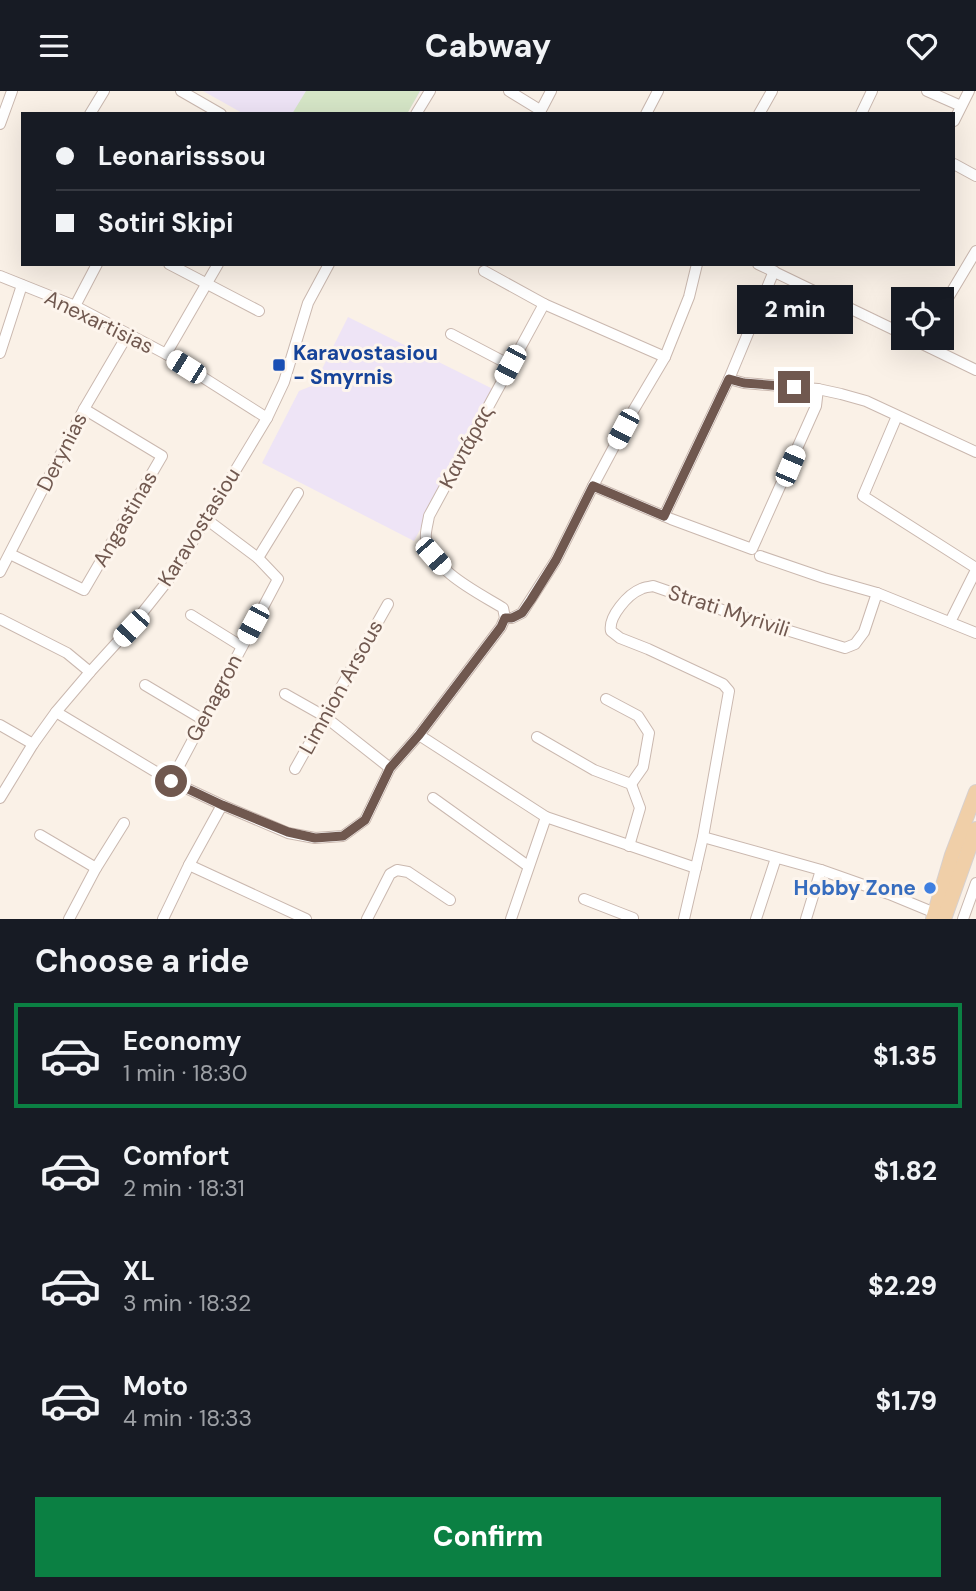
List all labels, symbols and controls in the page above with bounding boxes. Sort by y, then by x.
text: Cabway [425,25,551,67]
icon: menu [35,27,73,65]
icon: heart [903,27,941,65]
text: Leonarisssou [98,139,266,173]
text: Sotiri Skipi [98,206,233,240]
street label: Anexartisias [40,284,158,360]
callout: 2 min [736,285,852,335]
map controls [891,287,954,350]
button: locate [891,287,954,350]
text: 2 min [764,294,826,324]
place label: Karavostasiou - Smyrnis [293,339,438,391]
car [491,342,530,388]
car [163,347,210,387]
marker: Karavostasiou - Smyrnis [271,357,287,373]
route end [778,371,810,403]
street label: Καντάρας [432,400,500,494]
car [604,406,643,452]
street label: Derynias [30,408,94,496]
car [773,443,808,489]
street label: Karavostasiou [151,462,247,592]
street label: Angastinas [86,466,164,572]
car [412,533,455,579]
street label: Strati Myrivili [665,578,793,644]
car [234,601,273,647]
car [109,605,154,651]
street label: Limnion Arsous [293,615,389,759]
street label: Genagron [179,650,249,746]
route start [155,765,187,797]
place label: Hobby Zone [794,874,916,902]
marker: Hobby Zone [922,880,938,896]
text: Choose a ride [35,940,250,982]
icon: car [39,1024,102,1087]
text: Economy [123,1024,241,1058]
text: $1.35 [873,1039,937,1073]
text: 1 min · 18:30 [123,1058,247,1088]
icon: car [39,1139,102,1202]
text: Comfort [123,1139,229,1173]
text: $1.82 [874,1154,937,1188]
text: 2 min · 18:31 [123,1173,245,1203]
icon: car [39,1254,102,1317]
text: XL [123,1254,155,1288]
text: $2.29 [868,1269,937,1303]
text: 3 min · 18:32 [123,1288,251,1318]
icon: car [39,1369,102,1432]
text: Moto [123,1369,188,1403]
text: $1.79 [875,1384,937,1418]
text: 4 min · 18:33 [123,1403,252,1433]
button: Confirm [35,1497,941,1577]

